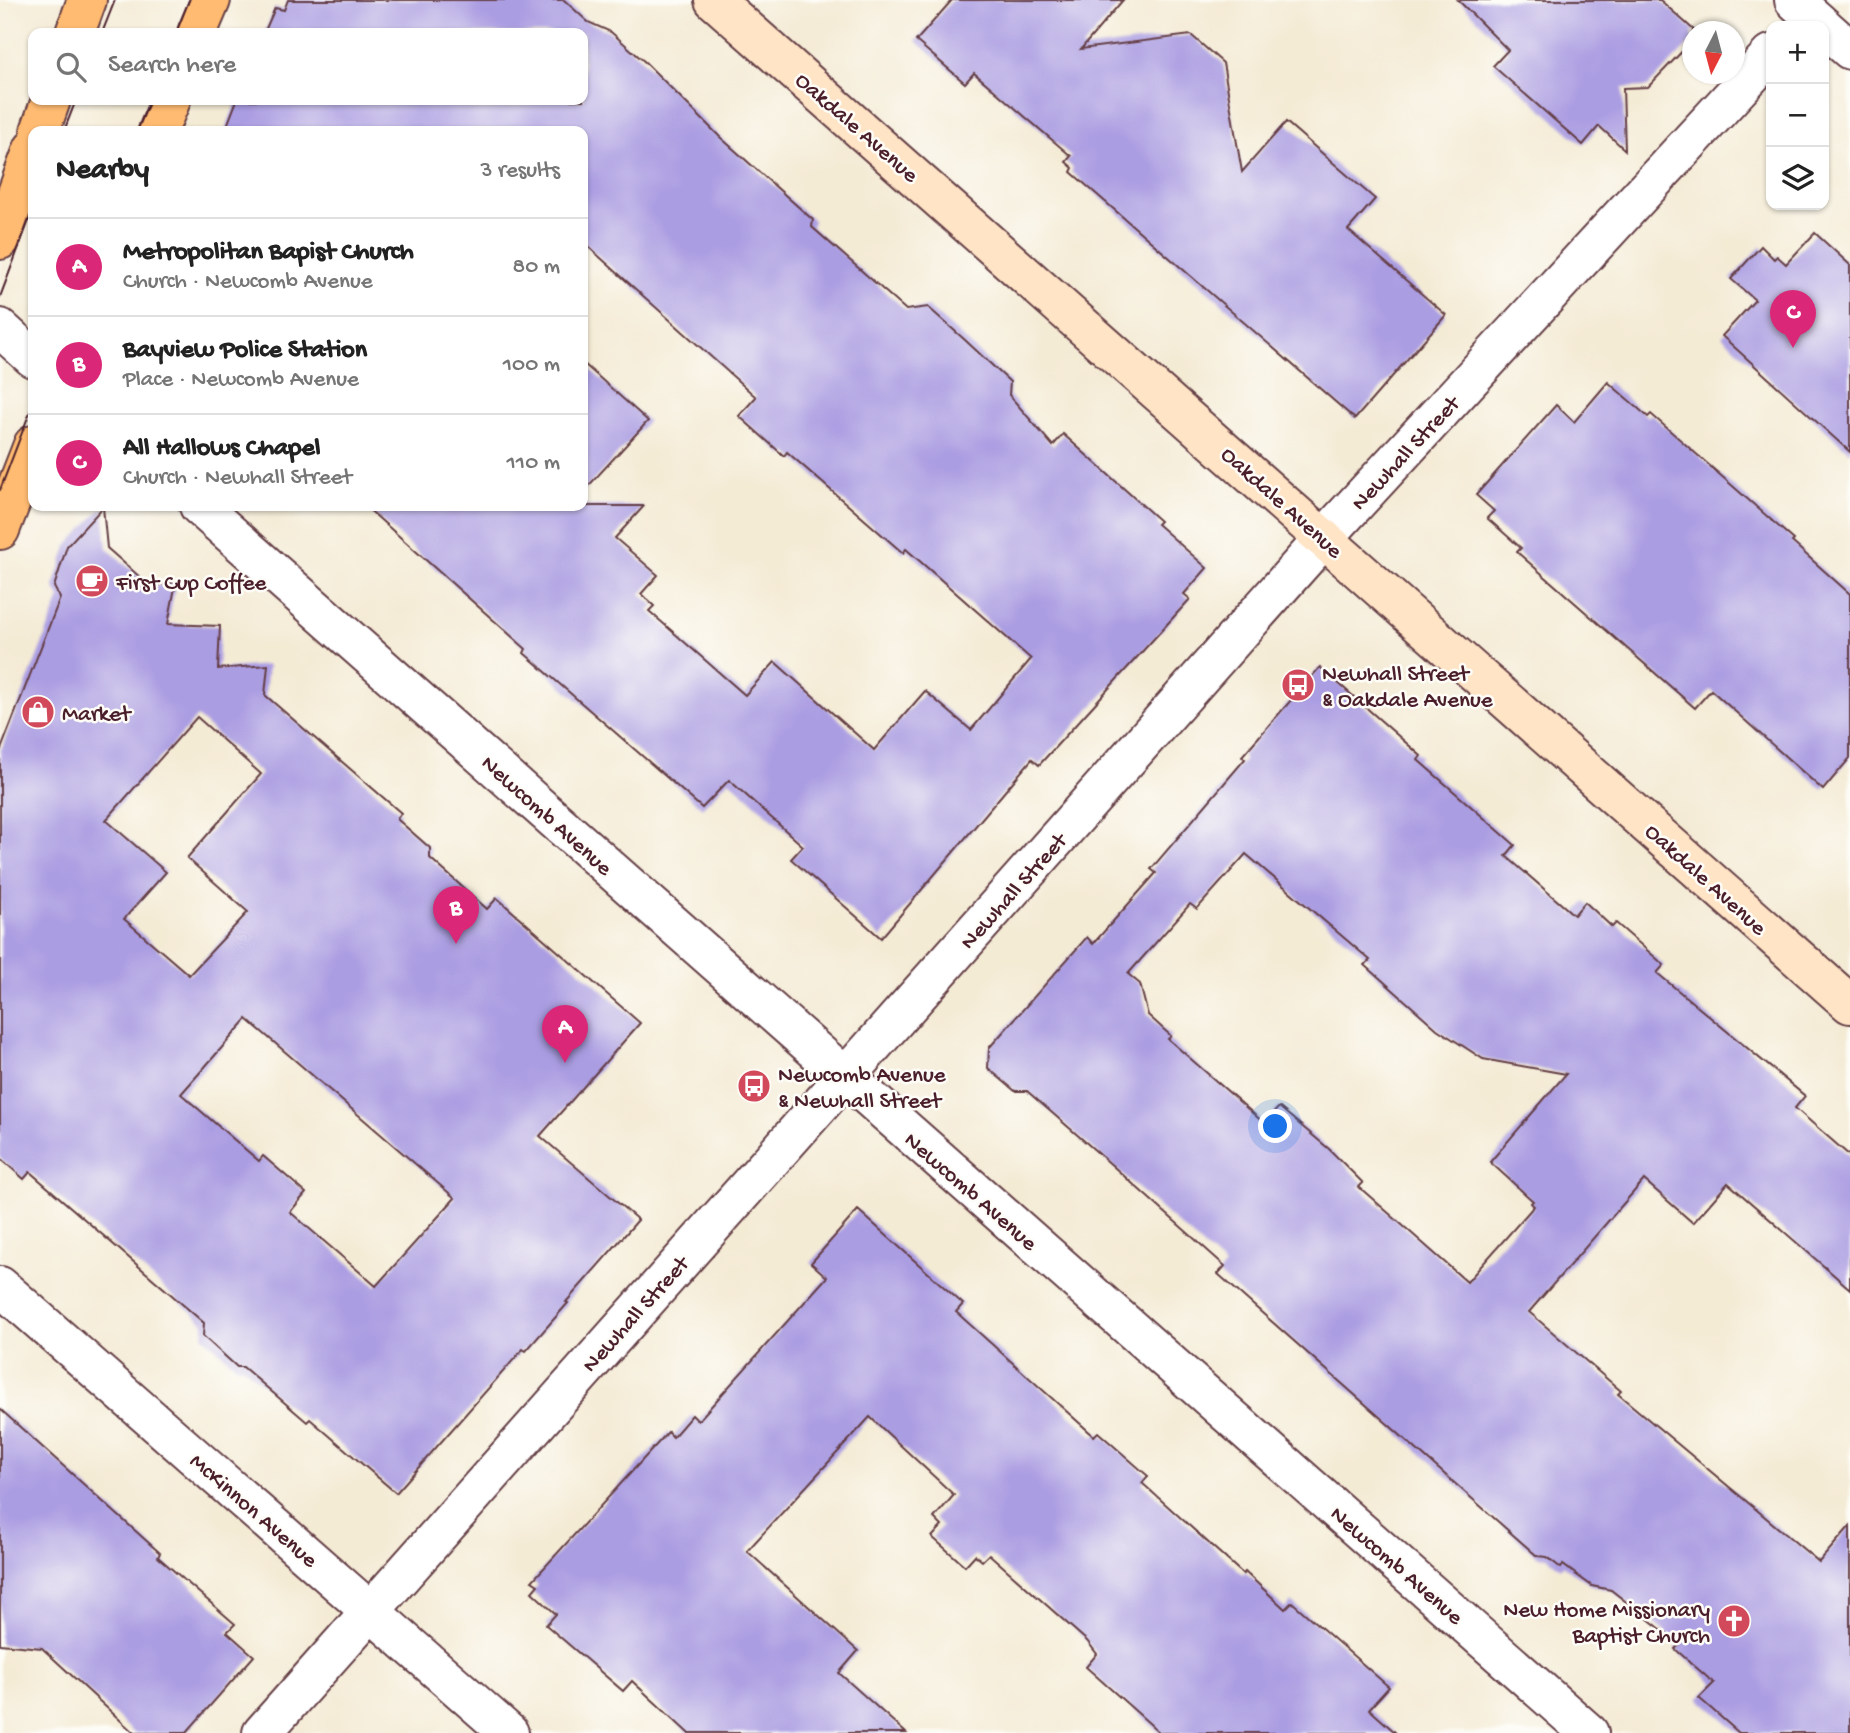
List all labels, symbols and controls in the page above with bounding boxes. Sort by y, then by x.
north arrow [1682,21,1745,84]
map controls [1766,21,1829,210]
button: + [1766,21,1829,84]
search box [28,28,588,105]
icon: search [52,48,90,86]
text: Search here [108,51,236,82]
street label: Oakdale Avenue [788,68,924,190]
button: − [1766,84,1829,147]
button: layers [1766,147,1829,210]
text: Nearby [56,154,149,189]
text: 3 results [480,158,560,185]
text: Metropolitan Bapist Church [123,238,414,269]
text: A [72,254,86,281]
text: 80 m [513,254,560,281]
text: Church · Newcomb Avenue [123,269,373,296]
pin: C [1770,290,1816,348]
text: Bayview Police Station [123,336,367,367]
text: B [73,352,85,379]
text: 100 m [503,352,560,379]
text: Place · Newcomb Avenue [123,367,359,394]
street label: Newhall Street [1347,390,1468,517]
text: All Hallows Chapel [123,434,320,465]
street label: Oakdale Avenue [1214,442,1348,566]
text: C [73,450,85,477]
text: 110 m [507,450,560,477]
text: Church · Newhall Street [123,465,352,492]
cafe icon: First Cup Coffee [73,562,111,600]
place label: First Cup Coffee [115,571,268,598]
place label: Newhall Street & Oakdale Avenue [1322,662,1494,715]
bus stop icon: Newhall Street & Oakdale Avenue [1279,666,1317,704]
shop icon: Market [19,693,57,731]
place label: Market [62,702,132,729]
street label: Newcomb Avenue [474,751,618,883]
street label: Oakdale Avenue [1638,819,1772,943]
street label: Newhall Street [955,828,1075,956]
pin: B [433,886,479,944]
pin: A [542,1005,588,1063]
place label: Newcomb Avenue & Newhall Street [778,1063,947,1116]
bus stop icon: Newcomb Avenue & Newhall Street [735,1067,773,1105]
your location [1258,1109,1292,1143]
street label: Newcomb Avenue [898,1127,1043,1259]
street label: Newhall Street [577,1251,697,1379]
street label: McKinnon Avenue [183,1449,323,1575]
street label: Newcomb Avenue [1324,1501,1469,1633]
place label: New Home Missionary Baptist Church [1503,1598,1710,1651]
church icon: New Home Missionary Baptist Church [1715,1602,1753,1640]

